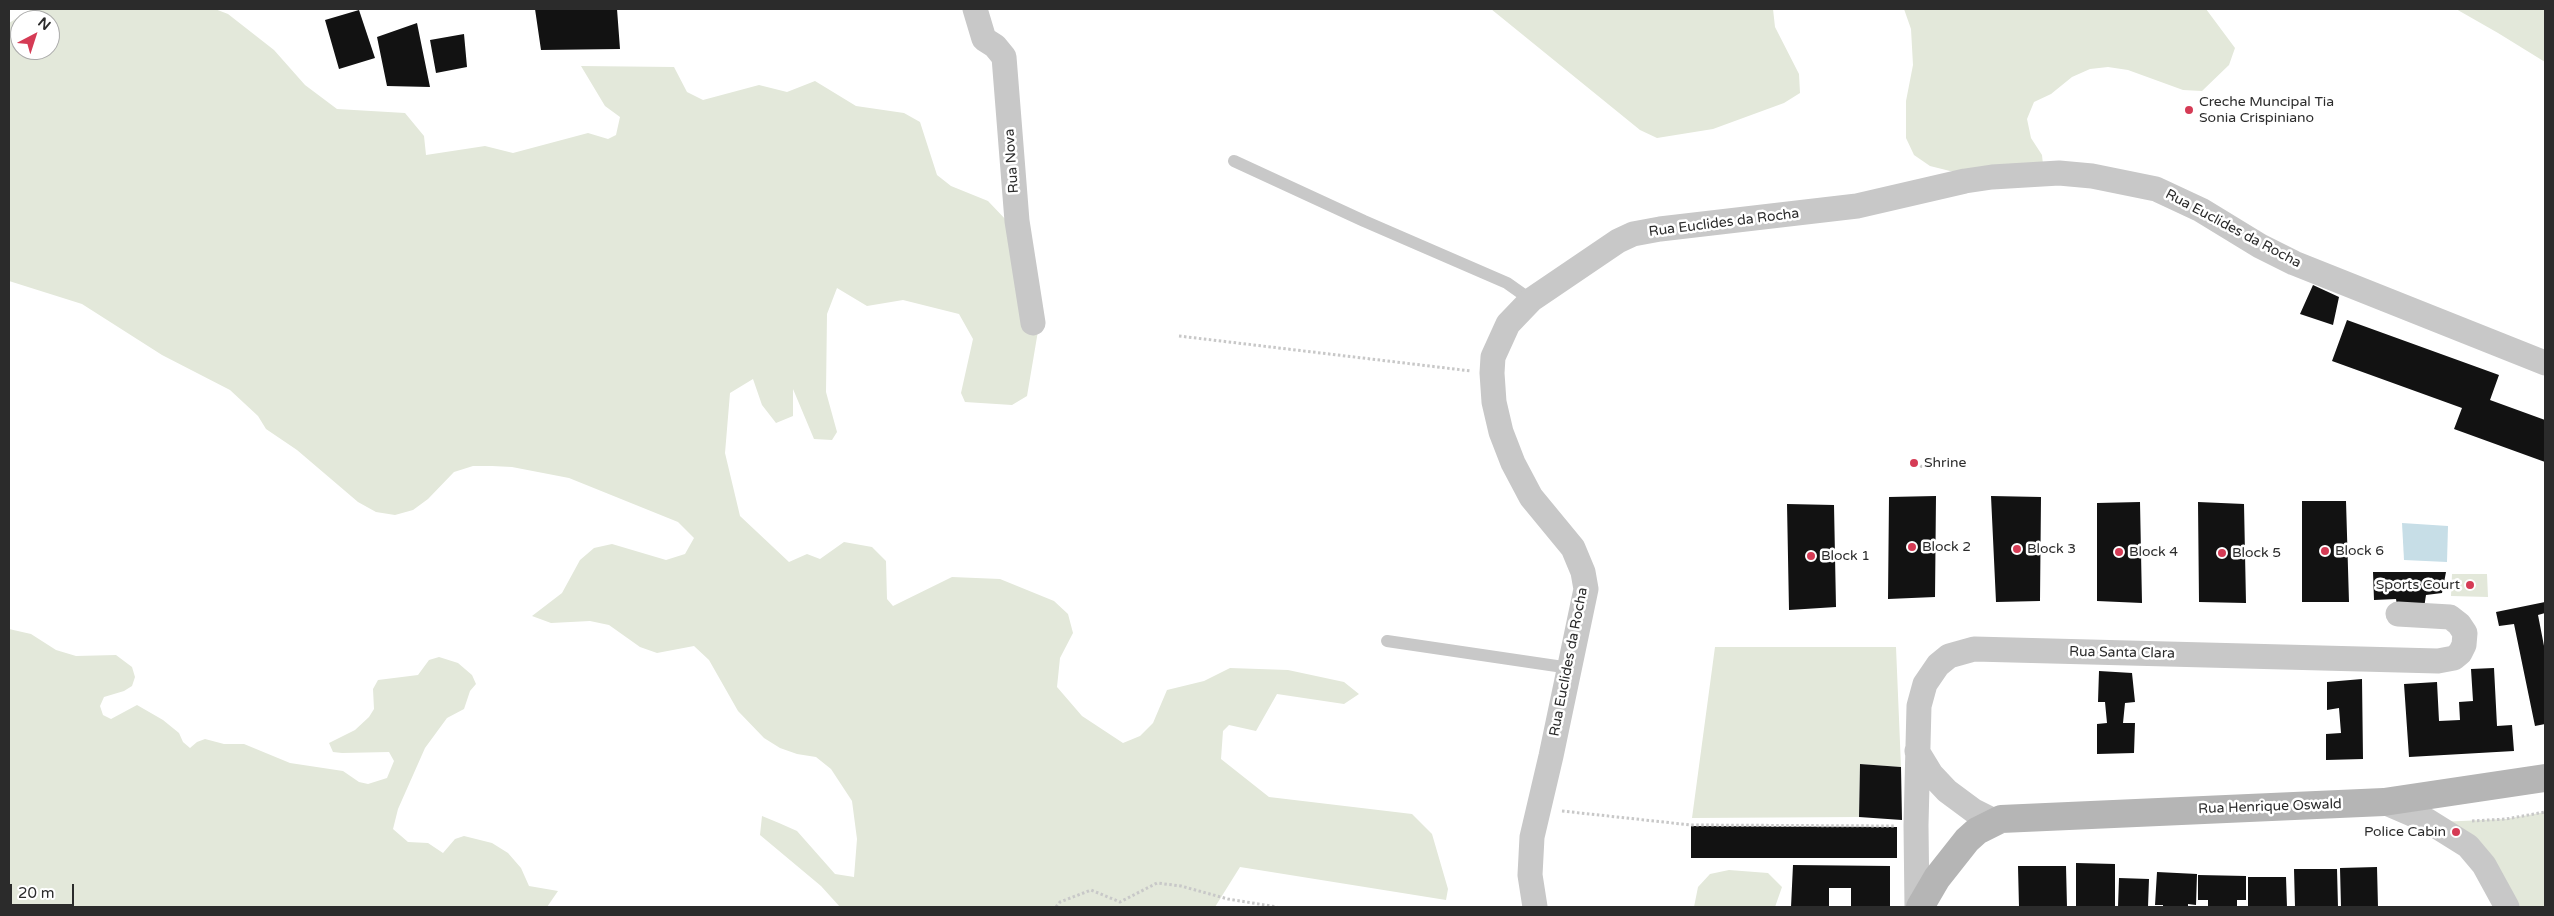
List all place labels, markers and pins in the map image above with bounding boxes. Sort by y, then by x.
place label: Creche Muncipal Tia Sonia Crispiniano [2199,94,2334,126]
marker: Creche Muncipal Tia Sonia Crispiniano [2183,104,2195,116]
place label: Shrine [1924,455,1966,471]
marker: Shrine [1908,457,1920,469]
place label: Block 2 [1922,539,1971,555]
marker: Block 2 [1906,541,1918,553]
place label: Block 3 [2027,541,2076,557]
marker: Block 3 [2011,543,2023,555]
place label: Block 6 [2335,543,2384,559]
place label: Block 4 [2129,544,2178,560]
place label: Block 5 [2232,545,2281,561]
marker: Block 6 [2319,545,2331,557]
marker: Block 4 [2113,546,2125,558]
marker: Block 5 [2216,547,2228,559]
place label: Block 1 [1821,548,1870,564]
marker: Block 1 [1805,550,1817,562]
place label: Sports Court [2376,577,2460,593]
marker: Sports Court [2464,579,2476,591]
place label: Police Cabin [2364,824,2446,840]
marker: Police Cabin [2450,826,2462,838]

